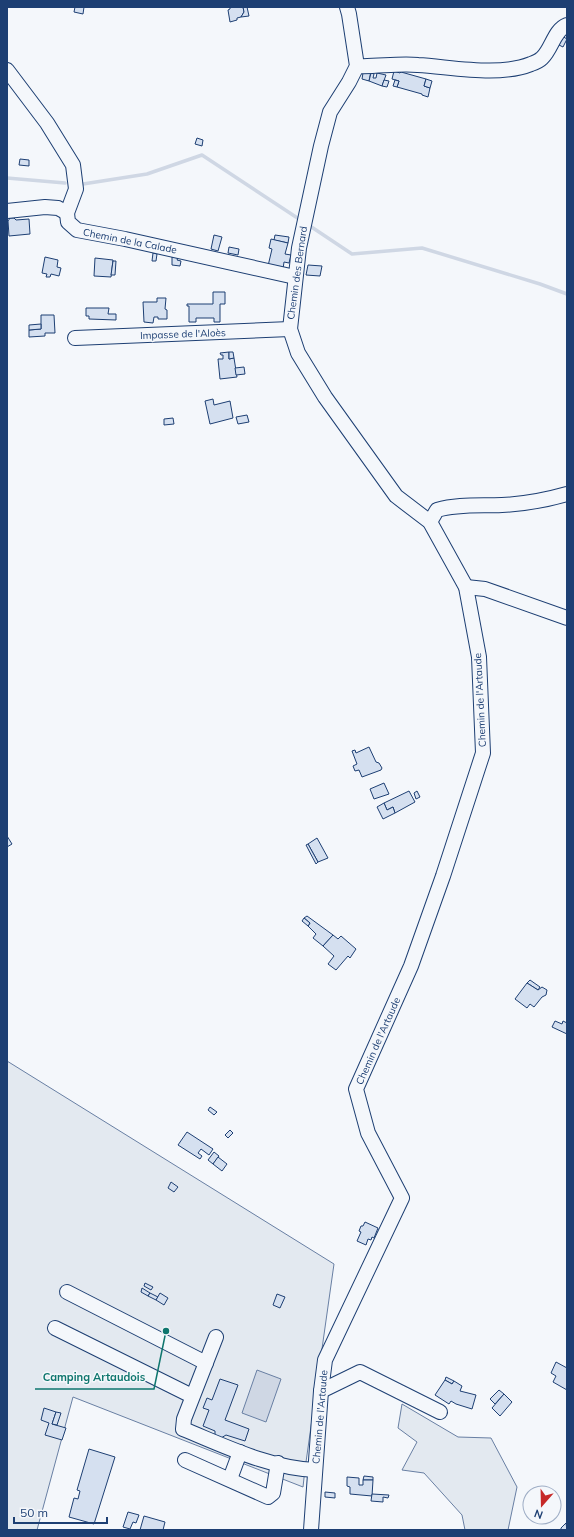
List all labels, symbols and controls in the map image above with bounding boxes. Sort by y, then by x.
street label: Chemin de la Calade [82,226,178,256]
street label: Chemin des Bernard [284,226,310,320]
street label: Impasse de l'Aloès [140,326,226,342]
street label: Chemin de l'Artaude [471,653,489,747]
street label: Chemin de l'Artaude [353,995,403,1087]
callout: Camping Artaudois [35,1366,154,1389]
street label: Chemin de l'Artaude [309,1369,331,1465]
text: Camping Artaudois [43,1370,146,1384]
north arrow [522,1485,562,1525]
scale bar [14,1499,107,1525]
text: 50 m [20,1505,48,1520]
text: N [532,1506,545,1522]

